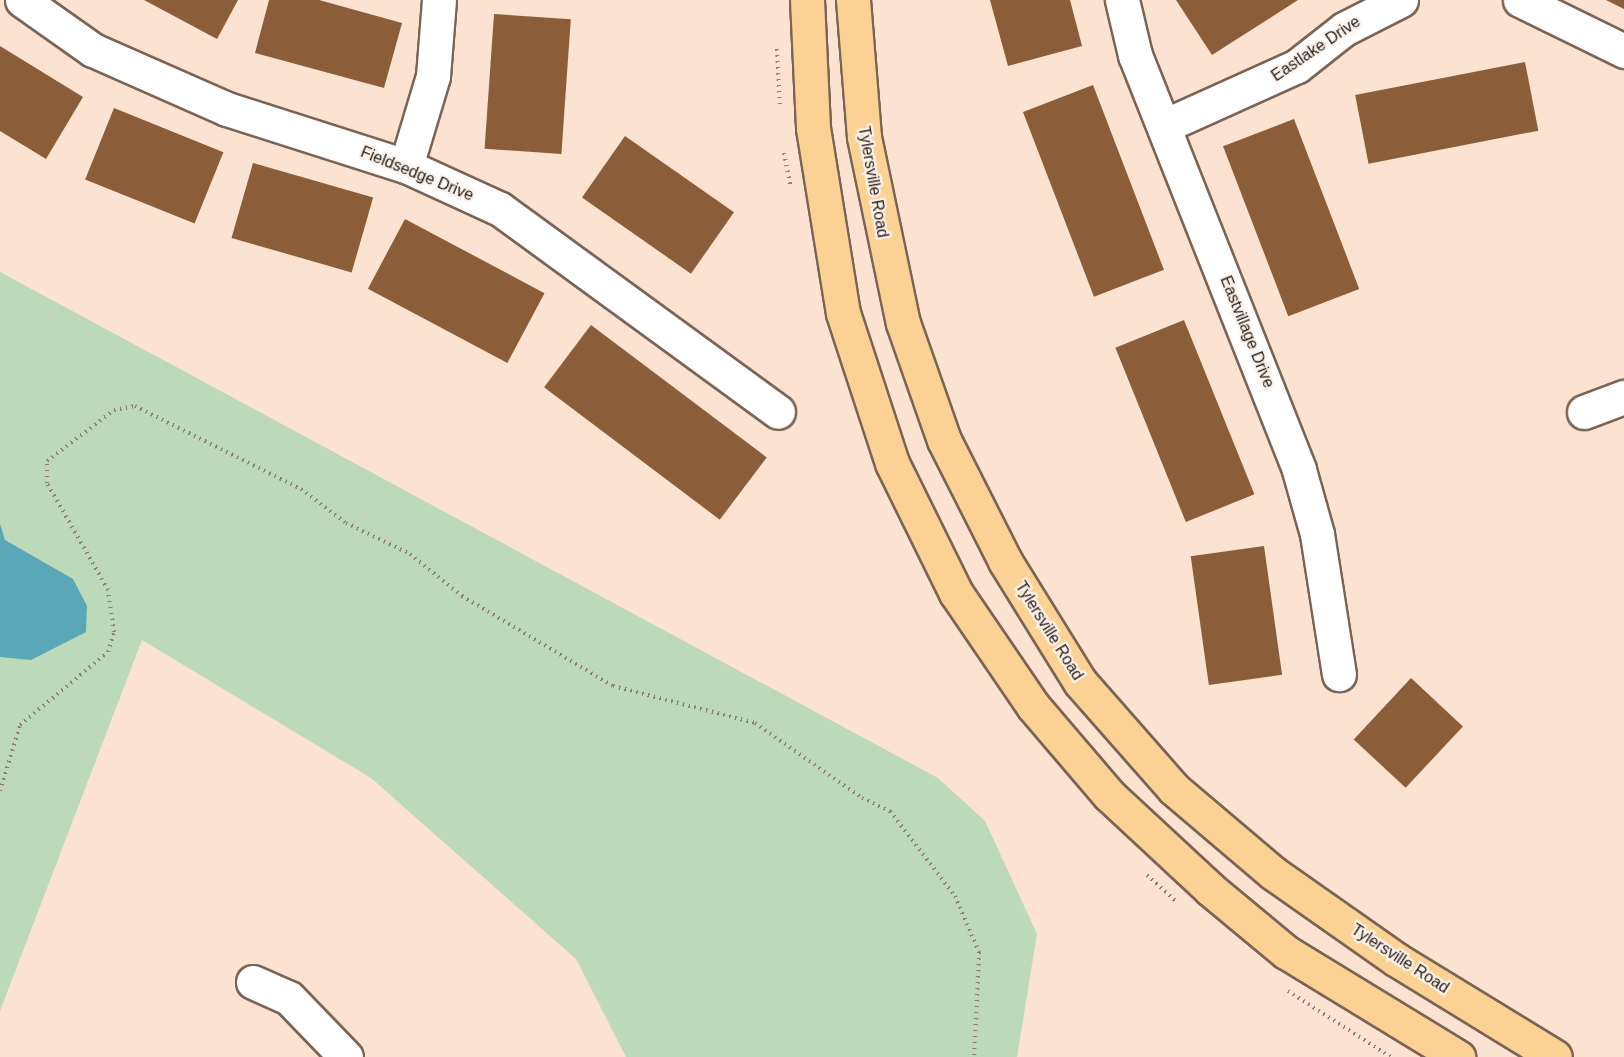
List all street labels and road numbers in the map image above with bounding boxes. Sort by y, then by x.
street label: Eastlake Drive [1268,12,1364,86]
street label: Tylersville Road [854,125,892,239]
street label: Fieldsedge Drive [358,143,476,205]
street label: Eastvillage Drive [1216,273,1278,391]
street label: Tylersville Road [1011,578,1087,684]
street label: Tylersville Road [1347,920,1453,998]

